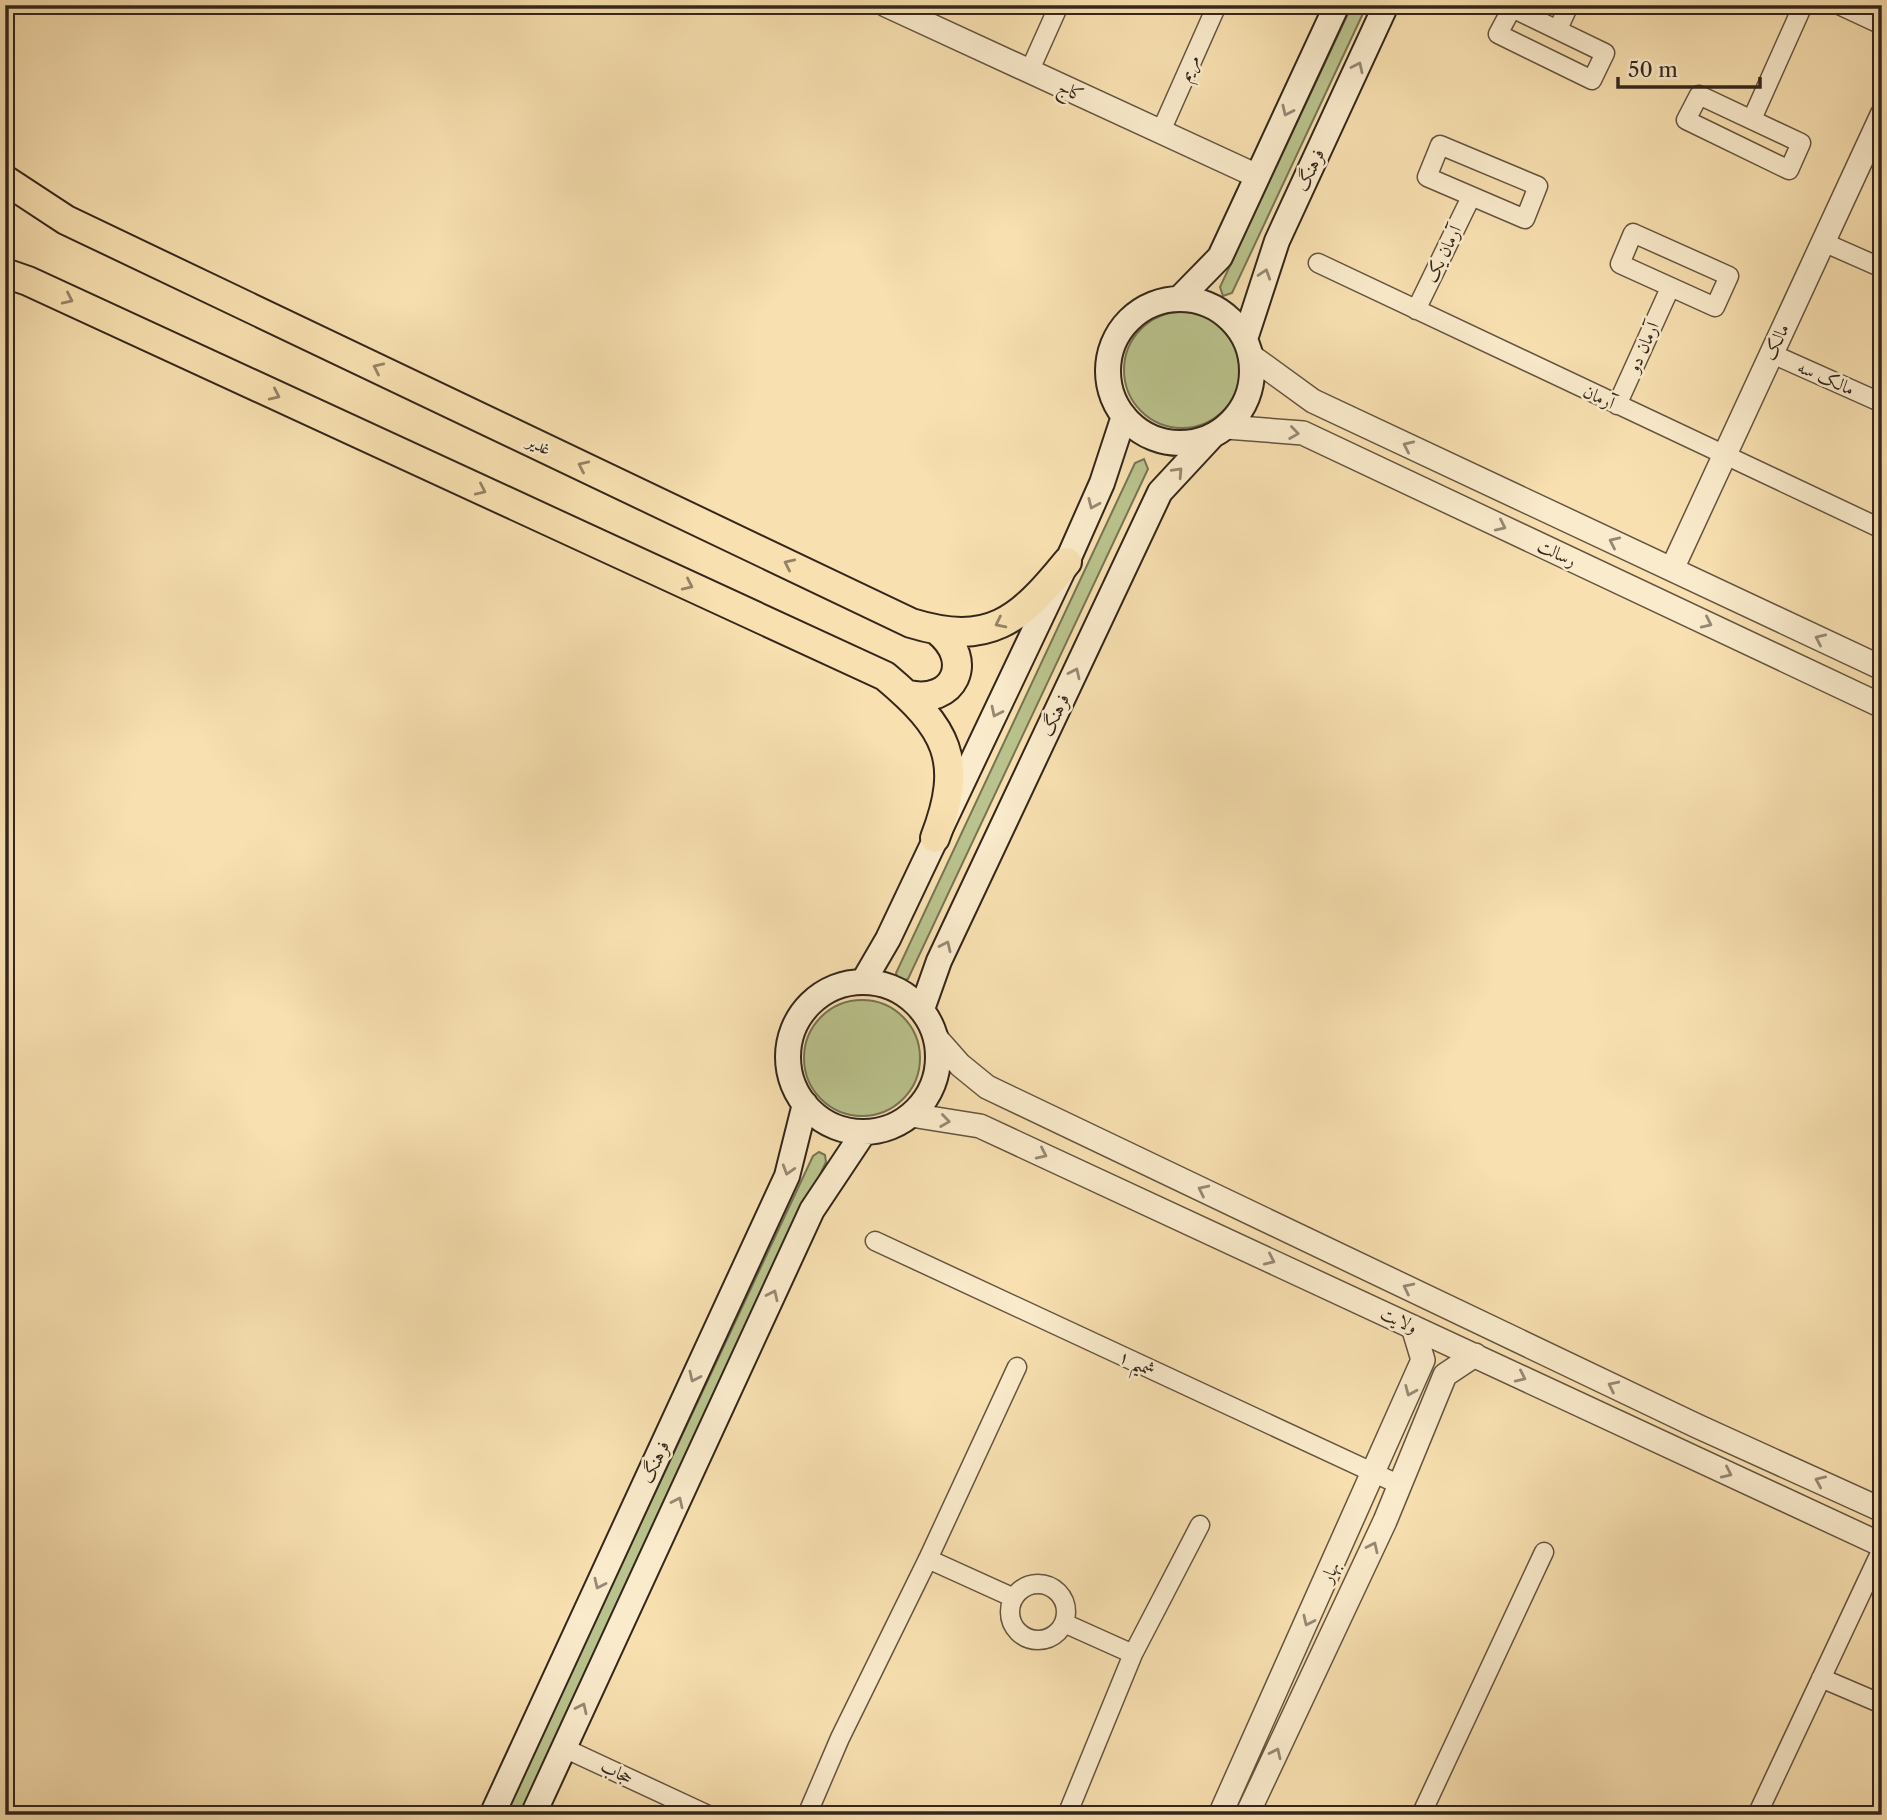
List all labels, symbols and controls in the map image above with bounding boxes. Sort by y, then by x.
scale bar [1618,46,1759,90]
street label: مریم [1173,51,1209,87]
text: 50 m [1628,57,1678,82]
one-way arrow [1350,61,1364,74]
street label: کاج [1053,76,1087,111]
one-way arrow [1281,104,1295,116]
street label: فرهنگ [1290,145,1330,195]
street label: آرمان یک [1420,220,1467,286]
one-way arrow [1257,269,1272,281]
one-way arrow [61,291,73,305]
street label: آرمان دو [1621,317,1665,377]
street label: مالک [1758,320,1794,364]
street label: مالک سه [1794,356,1858,400]
one-way arrow [373,363,385,377]
street label: آرمان [1580,380,1620,415]
one-way arrow [268,386,280,400]
one-way arrow [1288,426,1300,441]
street label: غدیر [522,429,555,460]
one-way arrow [1403,440,1415,454]
one-way arrow [578,460,590,474]
one-way arrow [1170,467,1183,480]
one-way arrow [474,482,486,496]
one-way arrow [1087,496,1101,509]
one-way arrow [1494,518,1506,532]
street label: رسالت [1534,534,1580,572]
one-way arrow [1609,536,1621,550]
one-way arrow [784,558,796,572]
one-way arrow [681,577,693,591]
one-way arrow [994,615,1007,629]
one-way arrow [1699,615,1712,629]
one-way arrow [1815,633,1827,647]
one-way arrow [1066,668,1080,680]
street label: فرهنگ [1035,690,1075,740]
one-way arrow [990,705,1004,717]
one-way arrow [938,941,952,953]
one-way arrow [940,1113,951,1128]
one-way arrow [1035,1146,1047,1160]
one-way arrow [781,1164,796,1176]
one-way arrow [1198,1184,1210,1198]
one-way arrow [1263,1252,1276,1266]
one-way arrow [1403,1282,1415,1296]
one-way arrow [765,1290,779,1302]
street label: ولایت [1377,1302,1421,1339]
street label: شمیم ۱ [1112,1345,1159,1387]
one-way arrow [1514,1369,1526,1383]
one-way arrow [688,1370,702,1382]
one-way arrow [1608,1380,1620,1394]
one-way arrow [1404,1384,1418,1396]
street label: فرهنگ [635,1437,675,1487]
one-way arrow [1720,1465,1733,1479]
one-way arrow [1814,1476,1827,1490]
one-way arrow [669,1497,683,1509]
one-way arrow [1364,1542,1378,1554]
street label: بهار [1315,1558,1345,1588]
one-way arrow [593,1577,607,1589]
one-way arrow [1302,1614,1316,1626]
one-way arrow [574,1703,588,1715]
one-way arrow [1268,1748,1282,1760]
street label: حجاب [597,1755,637,1789]

